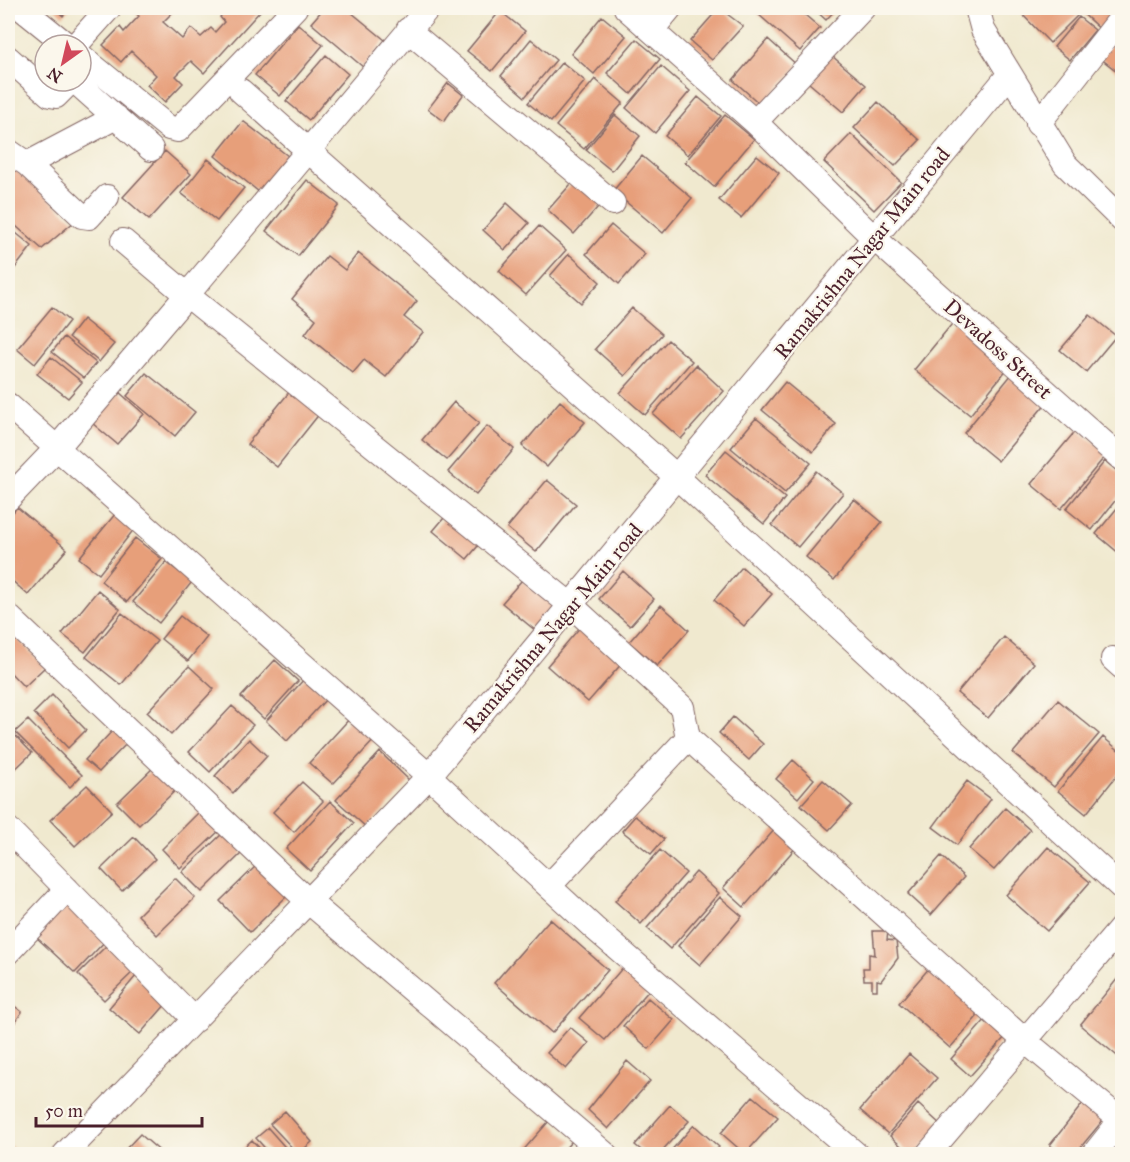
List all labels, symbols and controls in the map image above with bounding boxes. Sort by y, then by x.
north arrow [33,33,93,93]
text: N [44,63,66,87]
street label: Ramakrishna Nagar Main road [769,141,956,364]
street label: Devadoss Street [938,293,1058,405]
street label: Ramakrishna Nagar Main road [458,518,648,738]
scale bar [36,1090,202,1128]
text: 50 m [45,1100,83,1122]

